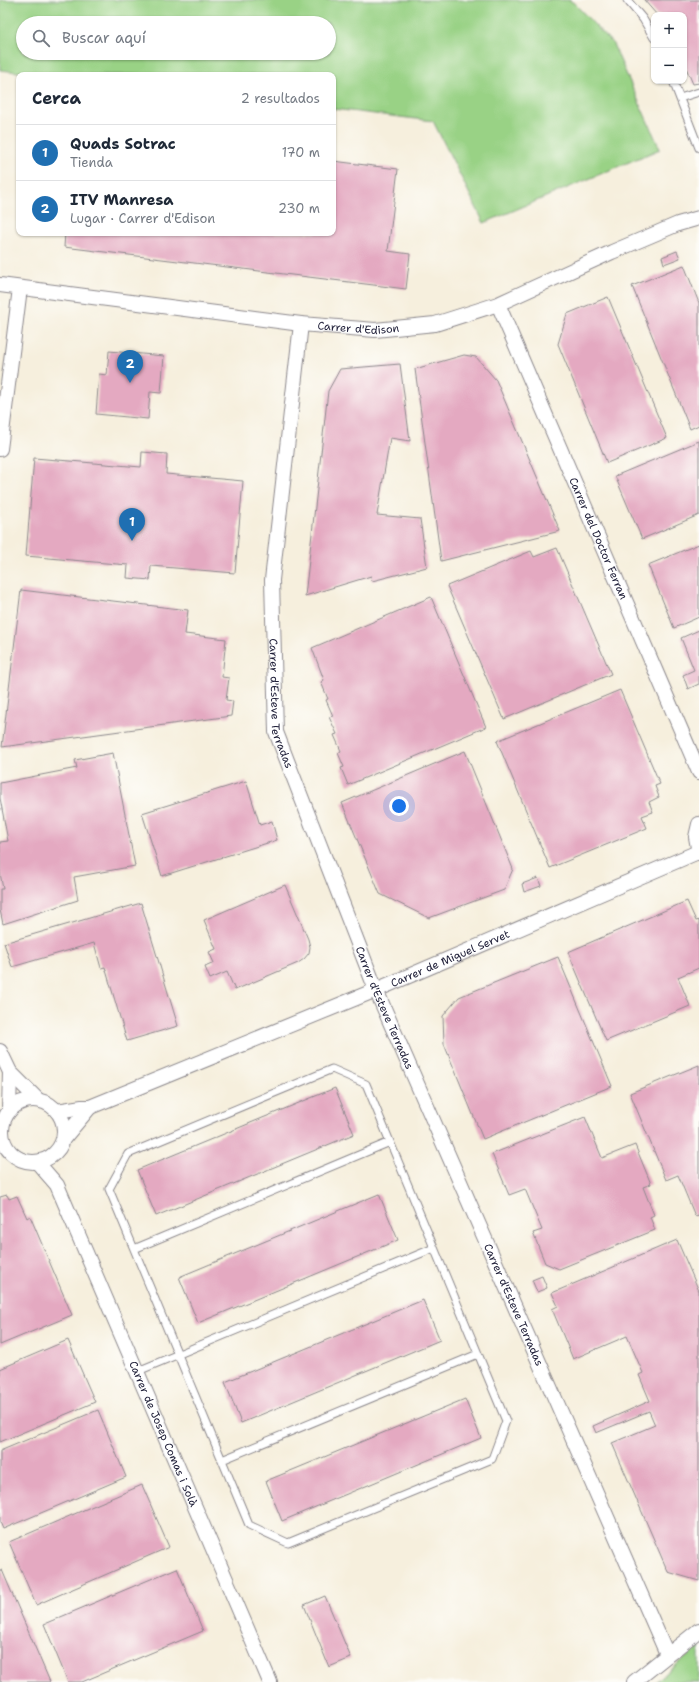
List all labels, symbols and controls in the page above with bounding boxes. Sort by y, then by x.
map controls [651,12,687,84]
button: + [651,12,687,48]
search box [16,16,336,60]
icon: search [30,27,52,49]
text: Buscar aquí [62,28,146,48]
button: − [651,48,687,84]
text: Cerca [32,87,81,109]
text: 2 resultados [241,90,320,107]
text: Quads Sotrac [70,134,176,154]
text: 1 [42,144,48,161]
text: 170 m [282,144,320,161]
text: Tienda [70,154,113,171]
text: ITV Manresa [70,190,174,210]
text: 2 [40,200,50,217]
text: 230 m [278,200,320,217]
text: Lugar · Carrer d'Edison [70,210,215,227]
street label: Carrer d'Edison [317,318,400,338]
pin: 2 [117,350,143,383]
street label: Carrer del Doctor Ferran [565,475,631,602]
pin: 1 [119,508,145,541]
street label: Carrer d'Esteve Terradas [266,638,296,771]
your location [389,796,409,816]
street label: Carrer de Miguel Servet [388,927,512,991]
street label: Carrer d'Esteve Terradas [352,944,417,1072]
street label: Carrer d'Esteve Terradas [480,1241,547,1368]
street label: Carrer de Josep Comas i Solà [125,1359,201,1509]

